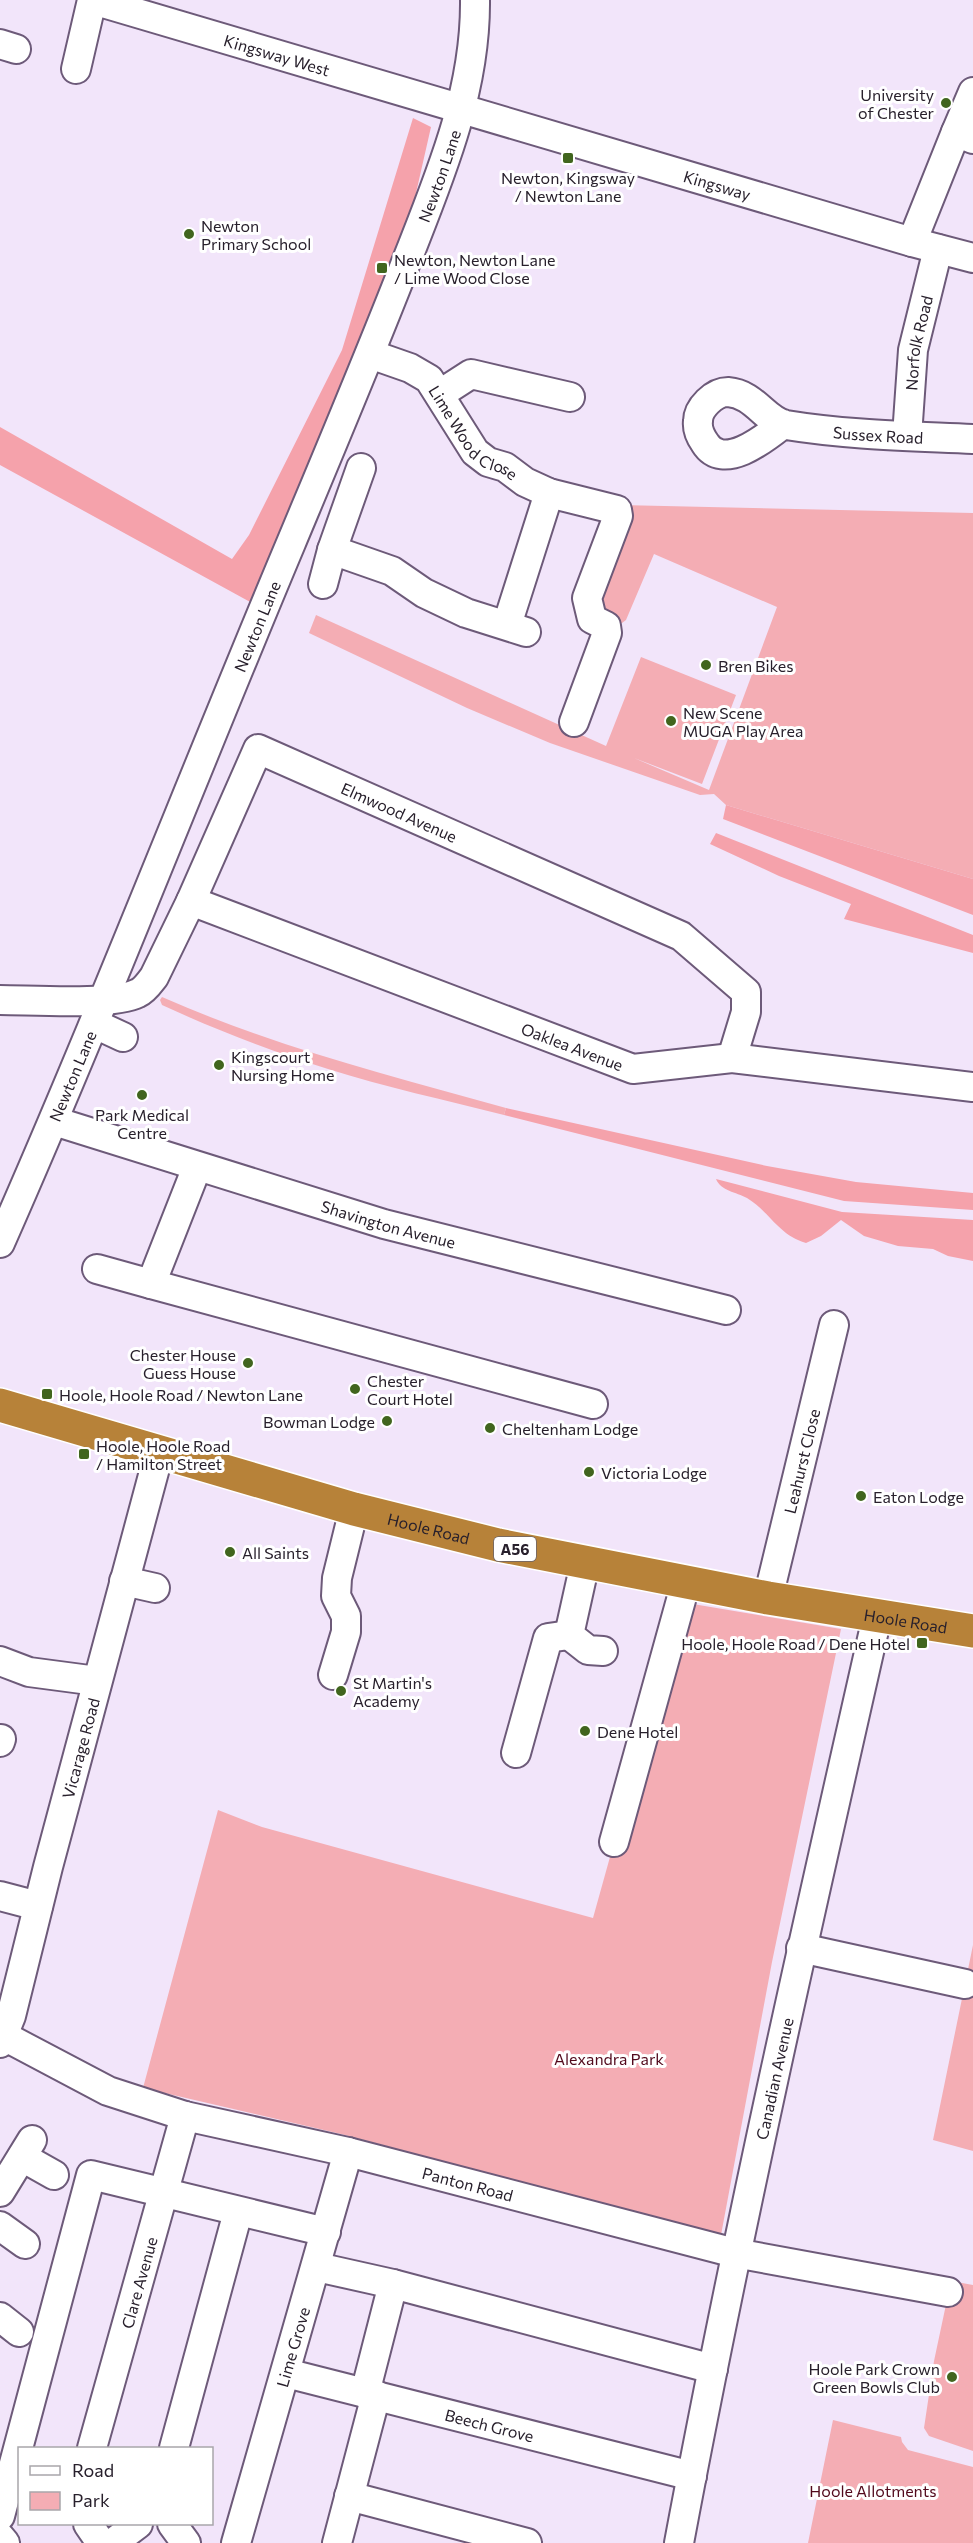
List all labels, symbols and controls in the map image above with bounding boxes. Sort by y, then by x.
street label: Kingsway West [222,30,333,79]
place label: University of Chester [858,85,935,122]
marker: University of Chester [939,96,953,110]
street label: Newton Lane [413,127,464,225]
marker: Newton, Kingsway / Newton Lane [561,151,575,165]
street label: Kingsway [682,166,753,203]
place label: Newton, Kingsway / Newton Lane [501,168,635,205]
place label: Newton Primary School [201,216,311,253]
marker: Newton Primary School [182,227,196,241]
place label: Newton, Newton Lane / Lime Wood Close [394,250,556,287]
marker: Newton, Newton Lane / Lime Wood Close [375,261,389,275]
street label: Norfolk Road [901,293,936,391]
street label: Lime Wood Close [426,381,522,483]
street label: Sussex Road [832,422,924,446]
street label: Newton Lane [229,578,284,674]
place label: Bren Bikes [718,656,794,675]
marker: Bren Bikes [699,658,713,672]
place label: New Scene MUGA Play Area [683,703,803,740]
marker: New Scene MUGA Play Area [664,714,678,728]
street label: Elmwood Avenue [338,778,460,845]
street label: Oaklea Avenue [519,1018,626,1074]
street label: Newton Lane [44,1028,99,1124]
place label: Kingscourt Nursing Home [231,1047,334,1084]
marker: Kingscourt Nursing Home [212,1058,226,1072]
marker: Park Medical Centre [135,1088,149,1102]
place label: Park Medical Centre [95,1105,189,1142]
street label: Shavington Avenue [319,1196,458,1251]
place label: Chester House Guess House [130,1345,236,1382]
marker: Chester House Guess House [241,1356,255,1370]
place label: Chester Court Hotel [367,1371,453,1408]
marker: Chester Court Hotel [348,1382,362,1396]
place label: Hoole, Hoole Road / Newton Lane [59,1385,303,1404]
marker: Hoole, Hoole Road / Newton Lane [40,1387,54,1401]
street label: Leahurst Close [779,1407,823,1515]
place label: Bowman Lodge [263,1412,375,1431]
marker: Bowman Lodge [380,1414,394,1428]
place label: Cheltenham Lodge [502,1419,638,1438]
marker: Cheltenham Lodge [483,1421,497,1435]
place label: Hoole, Hoole Road / Hamilton Street [96,1436,230,1473]
marker: Hoole, Hoole Road / Hamilton Street [77,1447,91,1461]
place label: Victoria Lodge [601,1463,707,1482]
marker: Victoria Lodge [582,1465,596,1479]
place label: Eaton Lodge [873,1487,964,1506]
marker: Eaton Lodge [854,1489,868,1503]
street label: Hoole Road [386,1508,472,1547]
road number: A56 [494,1537,536,1561]
place label: All Saints [242,1543,309,1562]
marker: All Saints [223,1545,237,1559]
street label: Hoole Road [863,1604,949,1636]
place label: Hoole, Hoole Road / Dene Hotel [681,1634,910,1653]
marker: Hoole, Hoole Road / Dene Hotel [915,1636,929,1650]
place label: St Martin's Academy [353,1673,432,1710]
marker: St Martin's Academy [334,1684,348,1698]
street label: Vicarage Road [57,1695,103,1800]
place label: Dene Hotel [597,1722,678,1741]
marker: Dene Hotel [578,1724,592,1738]
street label: Canadian Avenue [751,2016,796,2141]
park label: Alexandra Park [554,2049,664,2068]
street label: Panton Road [420,2162,515,2204]
street label: Clare Avenue [117,2234,160,2330]
street label: Lime Grove [272,2305,313,2389]
place label: Hoole Park Crown Green Bowls Club [808,2359,940,2396]
marker: Hoole Park Crown Green Bowls Club [945,2370,959,2384]
street label: Beech Grove [443,2404,536,2445]
legend [18,2447,213,2525]
text: Road [72,2459,114,2481]
park label: Hoole Allotments [809,2481,937,2500]
text: Park [72,2489,110,2511]

